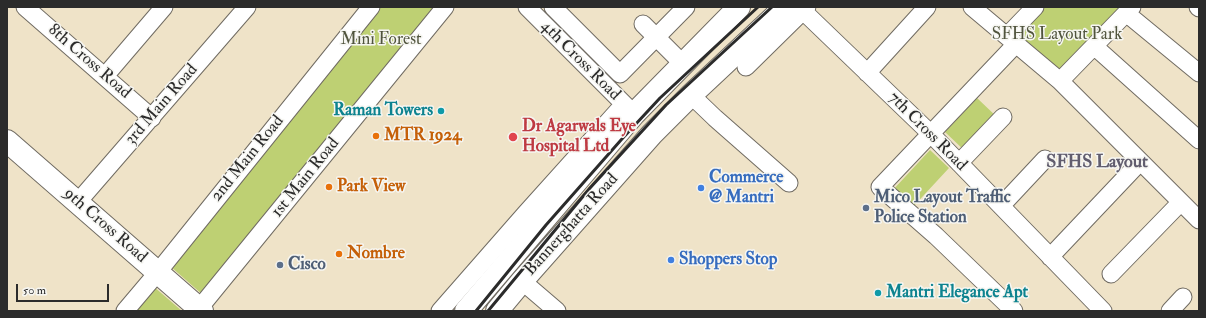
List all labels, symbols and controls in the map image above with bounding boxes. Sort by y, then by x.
street label: 4th Cross Road [536,17,624,105]
street label: 8th Cross Road [43,20,135,104]
park label: SFHS Layout Park [992,25,1122,45]
park label: Mini Forest [341,30,421,50]
street label: 3rd Main Road [121,60,203,150]
street label: 7th Cross Road [883,88,971,176]
place label: Raman Towers [333,101,433,121]
marker: Raman Towers [436,106,446,116]
street label: 2nd Main Road [207,112,289,206]
place label: Dr Agarwals Eye Hospital Ltd [522,117,636,157]
place label: MTR 1924 [384,126,461,146]
marker: MTR 1924 [371,131,381,141]
marker: Dr Agarwals Eye Hospital Ltd [507,131,519,143]
street label: 1st Main Road [268,134,344,222]
district label: SFHS Layout [1046,152,1148,174]
place label: Commerce @ Mantri [709,168,783,208]
street label: Bannerghatta Road [521,170,623,280]
place label: Park View [337,177,406,197]
marker: Park View [324,182,334,192]
marker: Commerce @ Mantri [696,183,706,193]
street label: 9th Cross Road [59,184,151,268]
place label: Mico Layout Traffic Police Station [874,188,1011,228]
marker: Mico Layout Traffic Police Station [861,203,871,213]
place label: Nombre [347,244,405,264]
marker: Nombre [334,249,344,259]
place label: Shoppers Stop [679,250,777,270]
place label: Cisco [288,255,326,275]
marker: Shoppers Stop [666,255,676,265]
marker: Cisco [275,260,285,270]
scale bar [18,276,111,302]
text: 50 m [23,283,46,298]
place label: Mantri Elegance Apt [886,283,1028,303]
marker: Mantri Elegance Apt [873,288,883,298]

